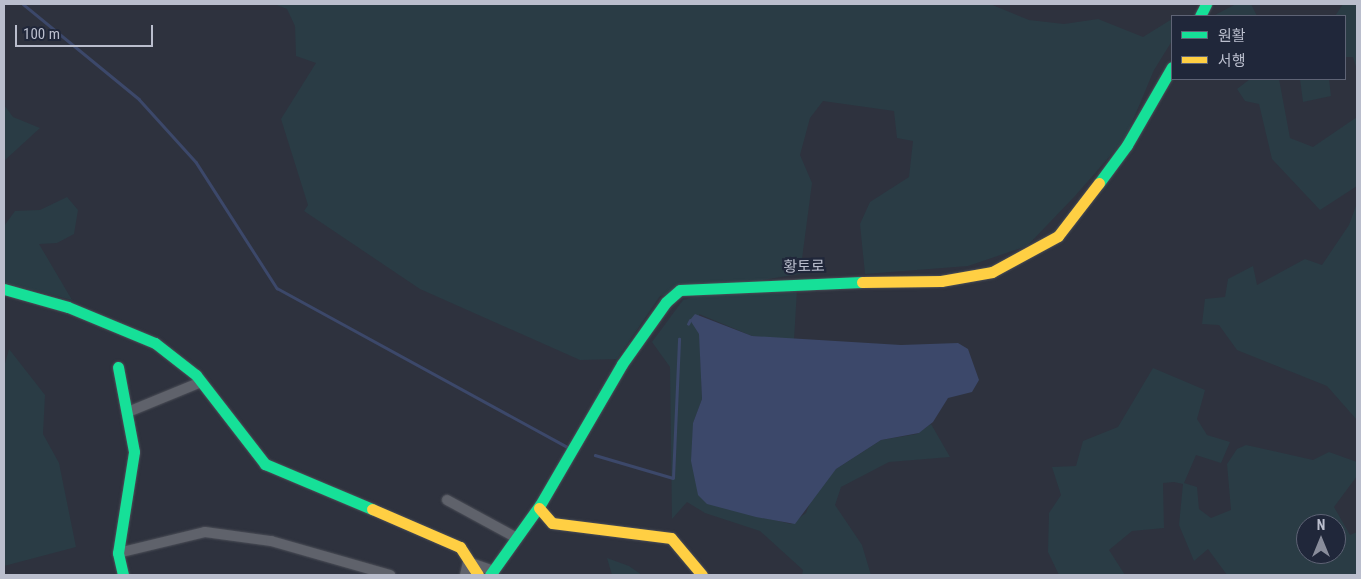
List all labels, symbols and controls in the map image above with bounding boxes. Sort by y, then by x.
scale bar [18,15,155,47]
legend [1171,15,1346,80]
text: 100 m [23,25,60,43]
text: 원활 [1218,27,1246,45]
text: 서행 [1218,52,1246,70]
street label: 황토로 [783,258,825,276]
north arrow [1296,514,1346,564]
text: N [1317,517,1325,533]

